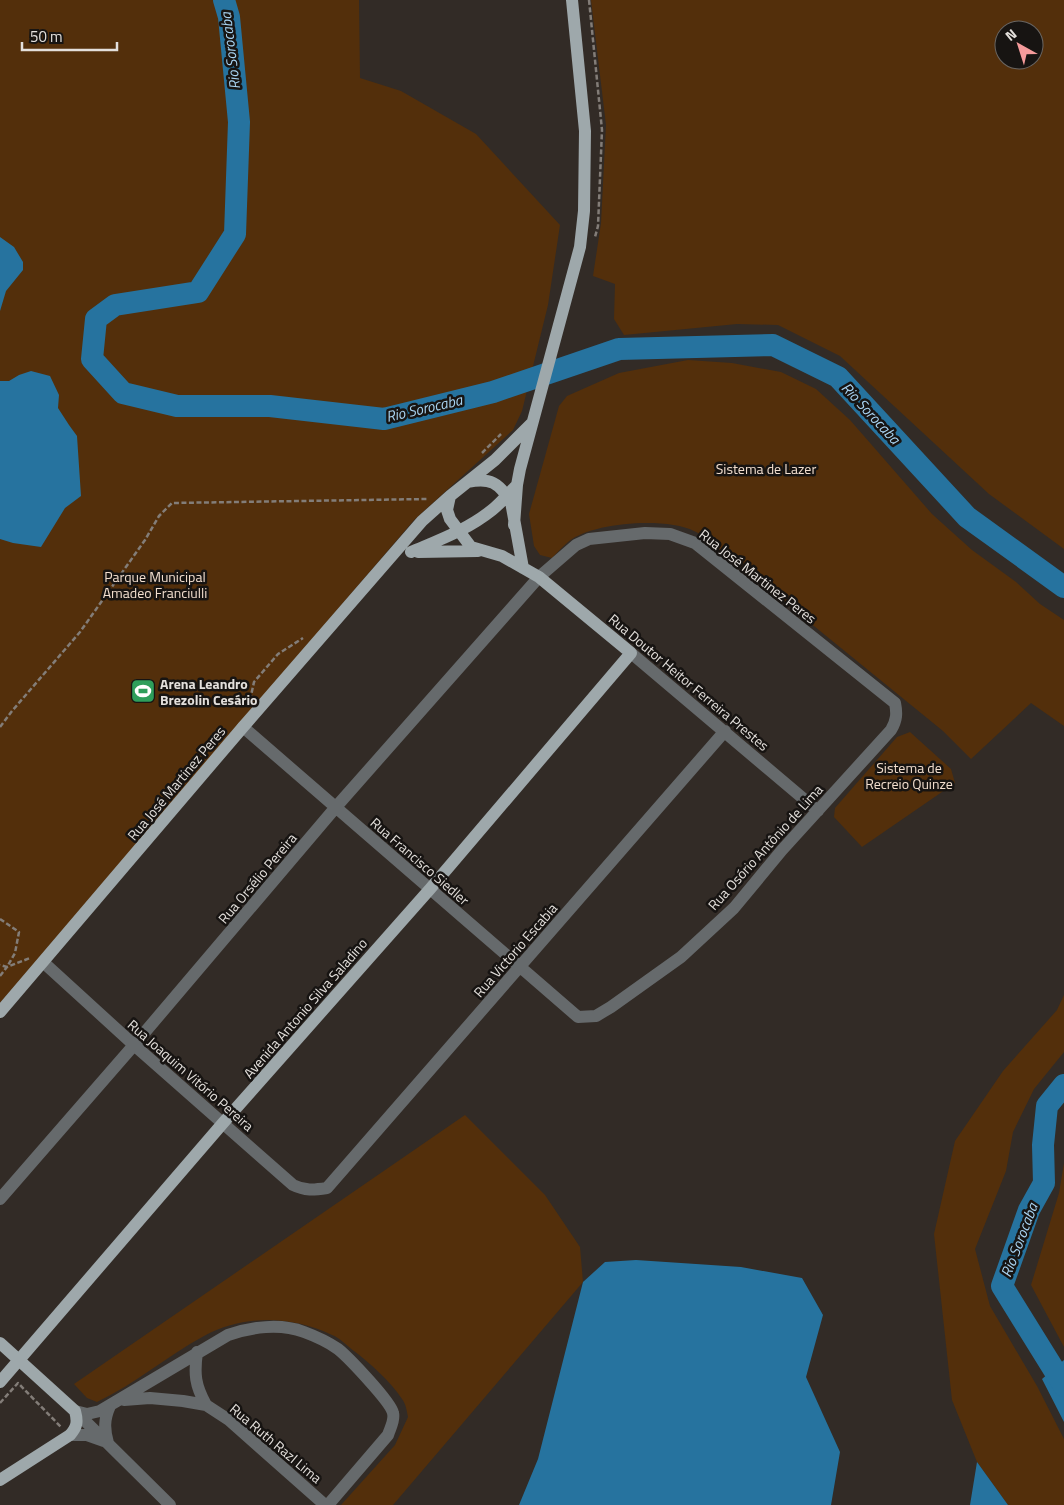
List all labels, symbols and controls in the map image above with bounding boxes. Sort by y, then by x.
water label: Rio Sorocaba [214,10,246,91]
scale bar [22,20,118,52]
north arrow [994,20,1044,70]
text: N [1000,23,1021,46]
text: 50 m [30,25,63,48]
water label: Rio Sorocaba [836,377,907,450]
water label: Rio Sorocaba [384,388,466,428]
park label: Sistema de Lazer [716,458,816,479]
street label: Rua José Martinez Peres [695,524,821,628]
park label: Parque Municipal Amadeo Franciulli [103,566,207,603]
street label: Rua Doutor Heitor Ferreira Prestes [604,608,774,756]
place label: Arena Leandro Brezolin Cesário [160,673,258,710]
sports icon: Arena Leandro Brezolin Cesário [130,678,156,704]
street label: Rua José Martinez Peres [122,721,230,845]
park label: Sistema de Recreio Quinze [865,757,953,794]
street label: Rua Osório Antônio de Lima [703,779,827,915]
street label: Rua Francisco Siedler [366,812,474,910]
street label: Rua Orsélio Pereira [213,828,301,928]
street label: Rua Victorio Escabia [468,898,562,1002]
street label: Avenida Antonio Silva Saladino [238,933,372,1083]
street label: Rua Joaquim Vitório Pereira [123,1014,259,1136]
water label: Rio Sorocaba [994,1198,1044,1280]
street label: Rua Ruth Razl Lima [225,1398,327,1488]

